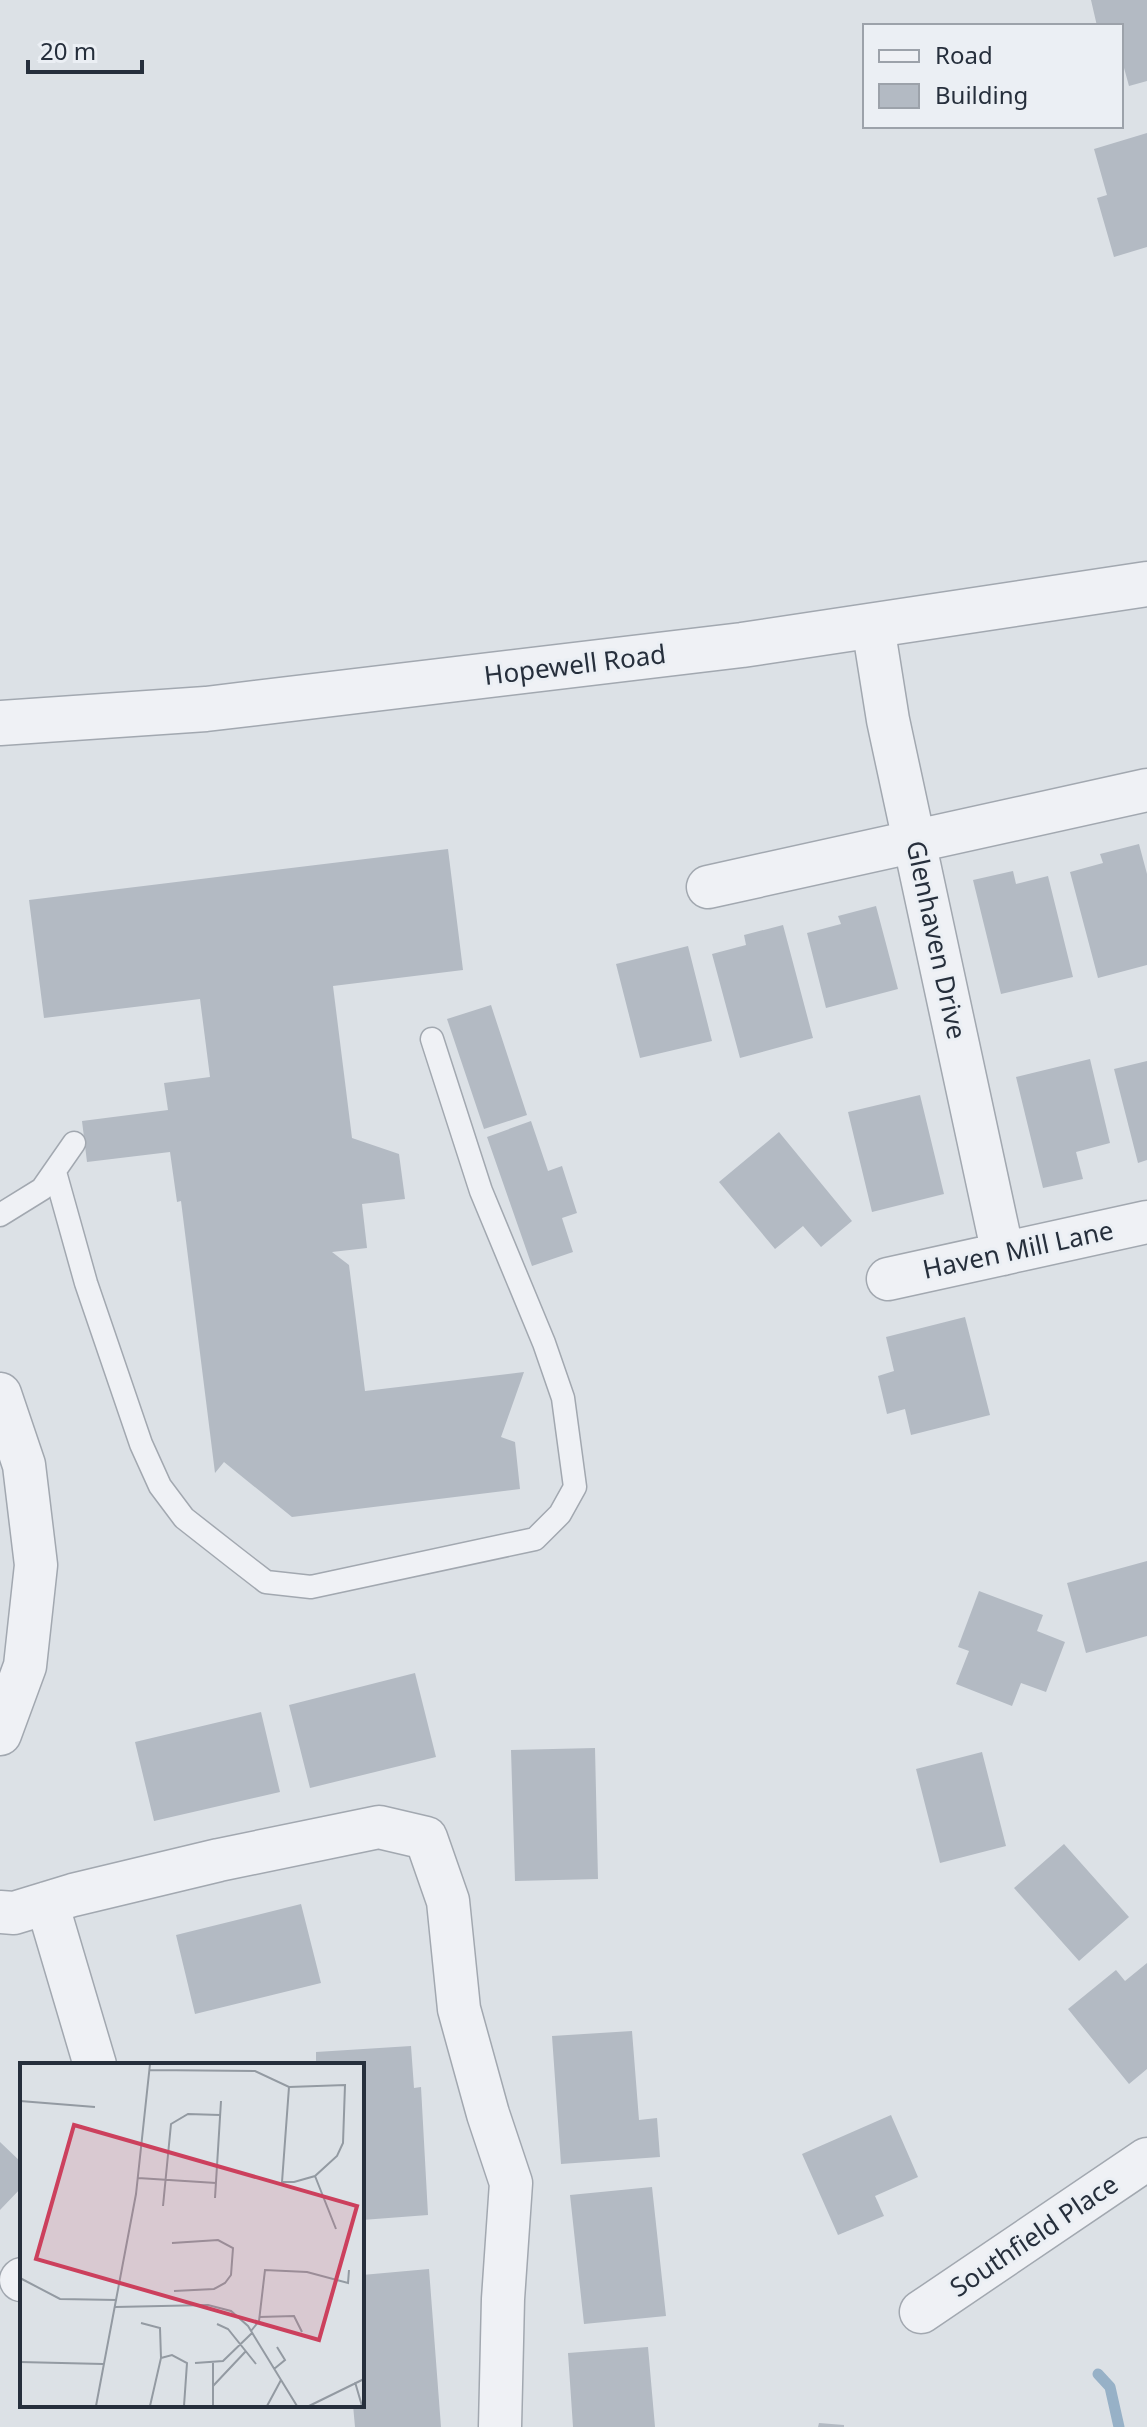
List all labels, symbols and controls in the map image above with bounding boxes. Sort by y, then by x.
scale bar [28,24,142,74]
legend [863,24,1123,128]
text: 20 m [40,34,96,67]
text: Road [935,38,993,71]
text: Building [935,78,1028,111]
street label: Hopewell Road [482,635,668,693]
street label: Glenhaven Drive [898,837,976,1042]
street label: Haven Mill Lane [919,1211,1116,1287]
inset map [20,2063,364,2407]
street label: Southfield Place [942,2166,1125,2305]

